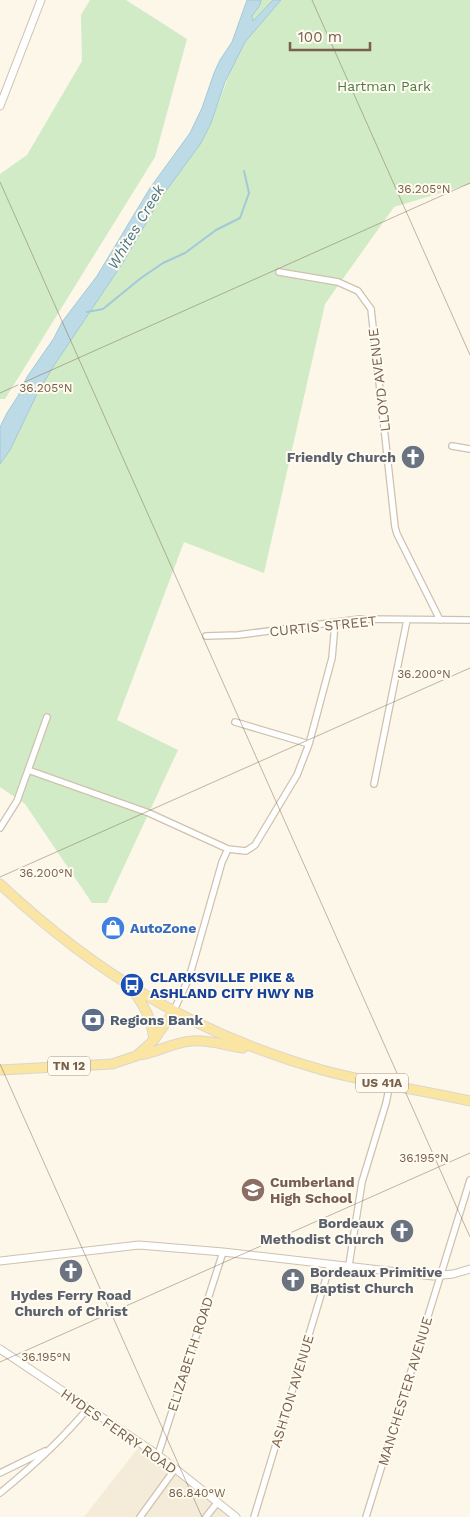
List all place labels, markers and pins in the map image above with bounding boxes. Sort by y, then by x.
church icon: Friendly Church [400,444,426,470]
place label: Friendly Church [287,449,396,465]
shop icon: AutoZone [100,915,126,941]
place label: AutoZone [130,920,196,936]
place label: CLARKSVILLE PIKE & ASHLAND CITY HWY NB [150,969,314,1001]
bus stop icon: CLARKSVILLE PIKE & ASHLAND CITY HWY NB [119,972,145,998]
bank icon: Regions Bank [80,1007,106,1033]
place label: Regions Bank [110,1012,203,1028]
place label: Cumberland High School [270,1174,355,1206]
school or university icon: Cumberland High School [240,1177,266,1203]
place label: Bordeaux Methodist Church [260,1215,385,1247]
church icon: Bordeaux Methodist Church [389,1218,415,1244]
church icon: Hydes Ferry Road Church of Christ [58,1258,84,1284]
place label: Bordeaux Primitive Baptist Church [310,1264,442,1296]
church icon: Bordeaux Primitive Baptist Church [280,1267,306,1293]
place label: Hydes Ferry Road Church of Christ [11,1287,131,1319]

